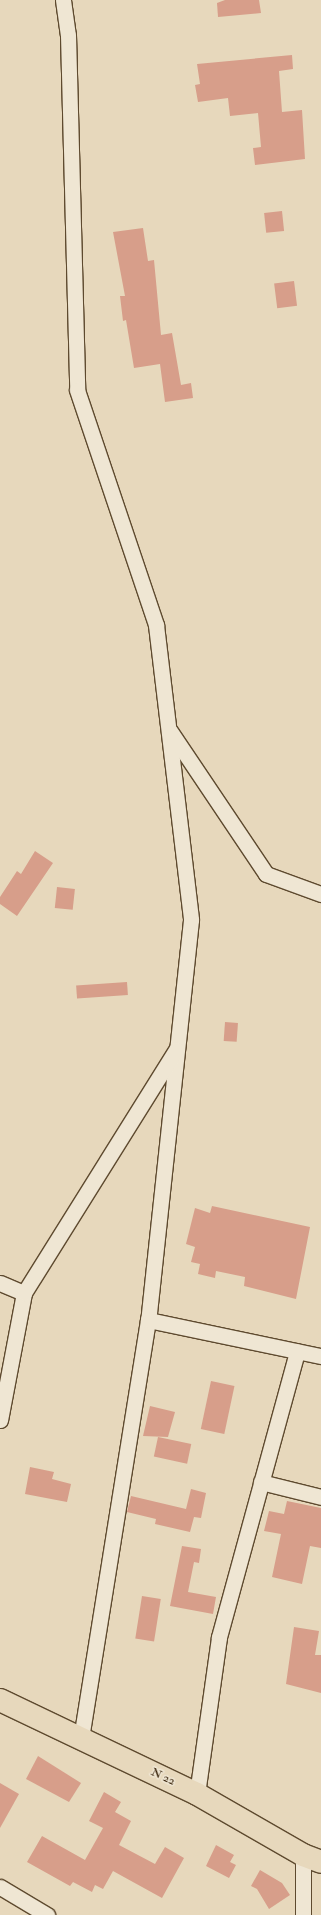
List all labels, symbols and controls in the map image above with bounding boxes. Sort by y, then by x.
street label: N 22 [148,1765,178,1789]

